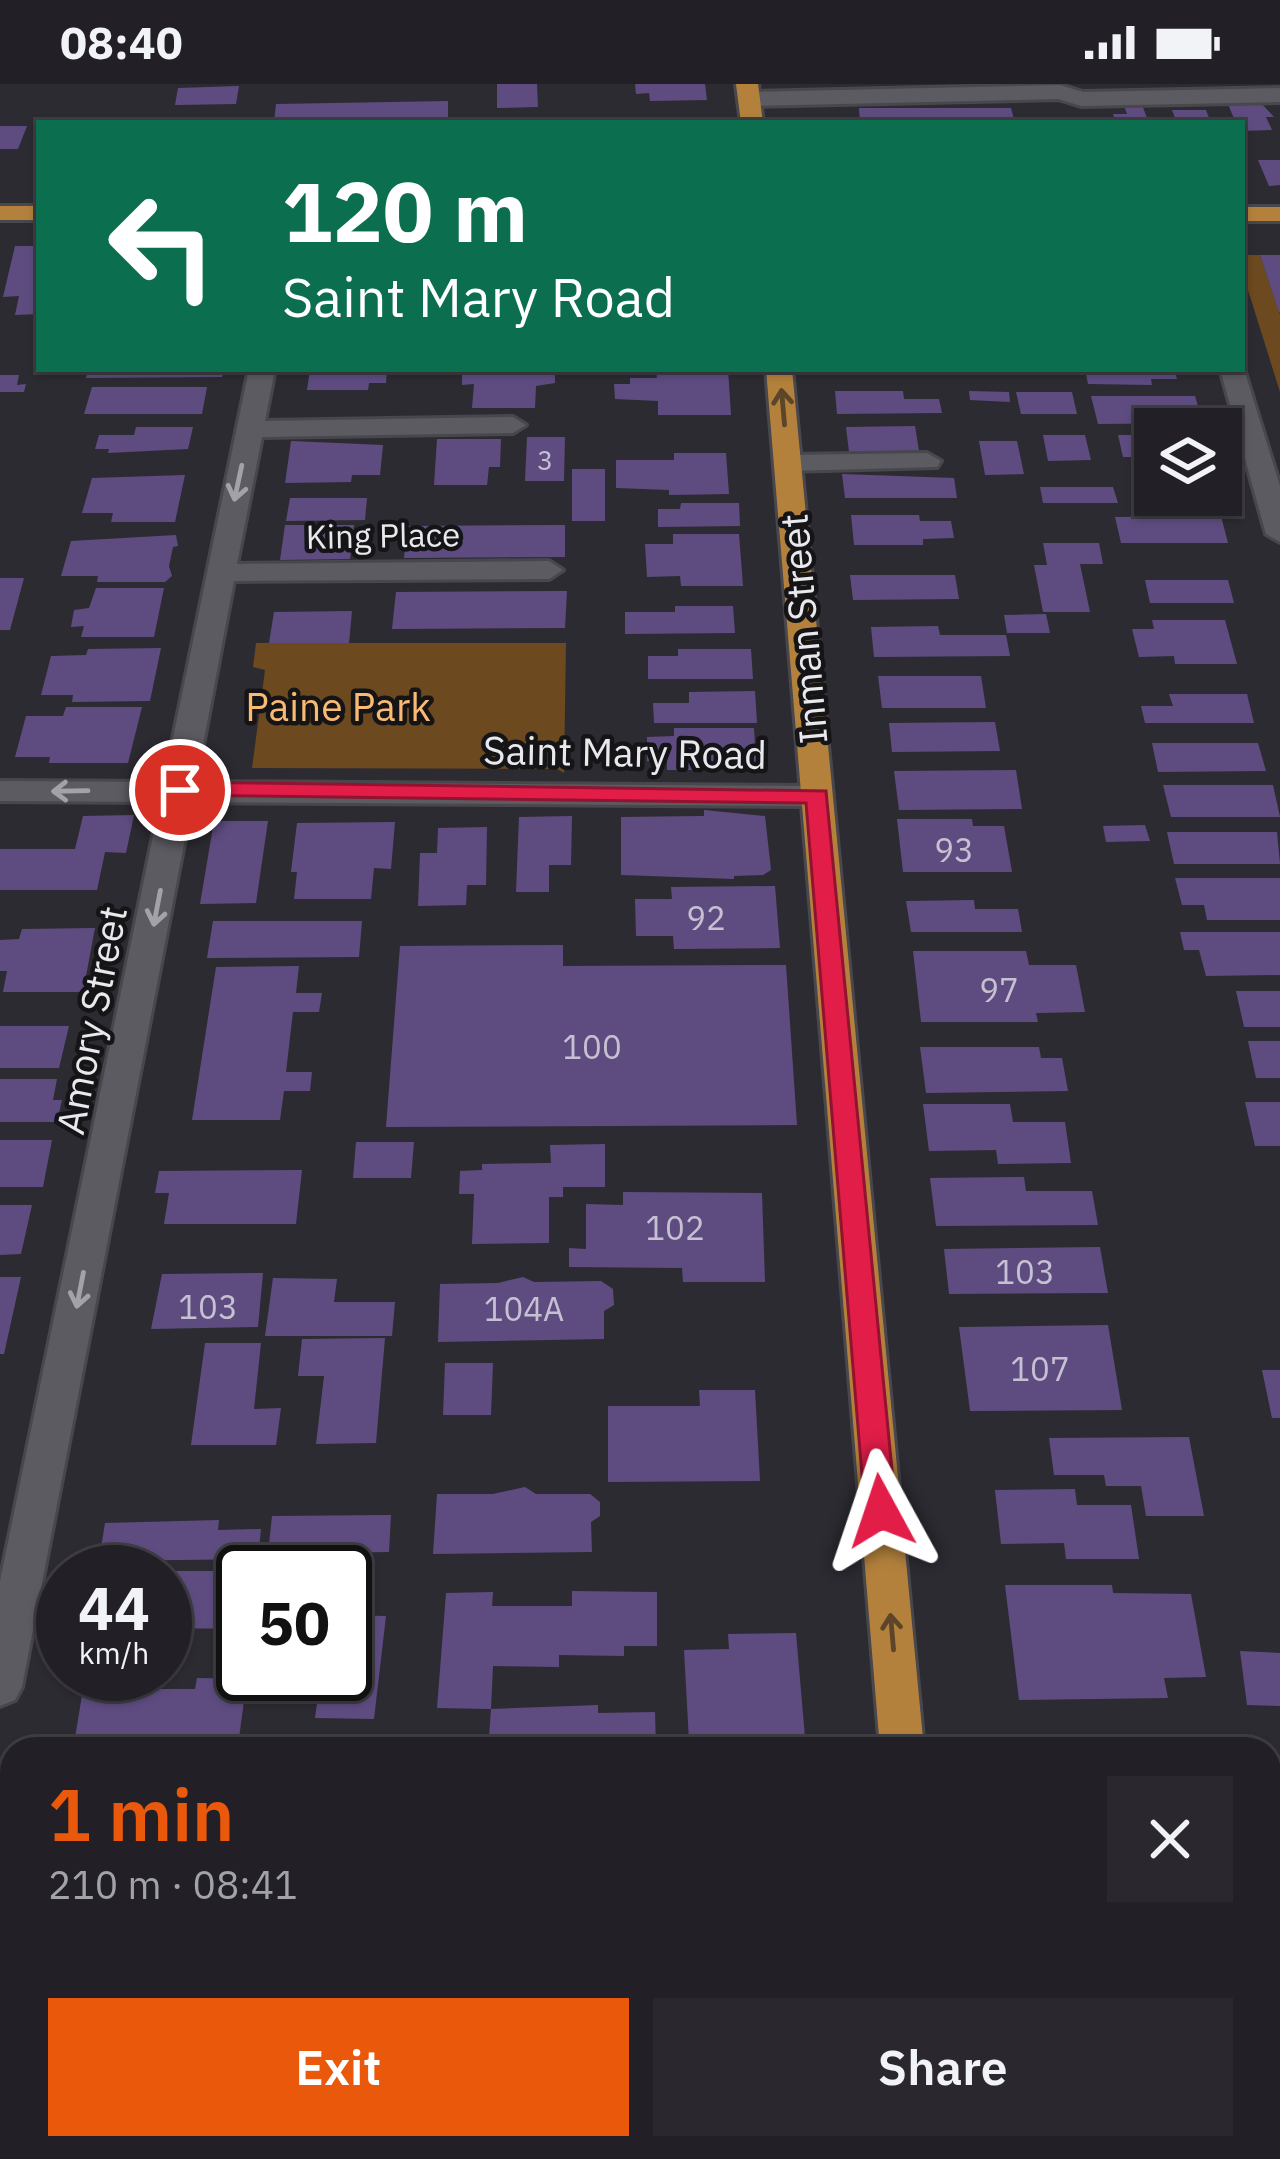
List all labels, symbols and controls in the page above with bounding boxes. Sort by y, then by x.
text: 08:40 [60,13,183,71]
text: 120 m [282,156,528,265]
icon: left [84,168,240,324]
text: Saint Mary Road [282,262,675,332]
one-way arrow [771,388,794,427]
map controls [1134,408,1242,516]
button: layers [1134,408,1242,516]
house number: 3 [537,442,553,477]
one-way arrow [225,464,248,502]
street label: King Place [306,512,460,558]
street label: Inman Street [768,512,838,746]
park label: Paine Park [245,681,431,732]
street label: Saint Mary Road [483,724,767,780]
pin [129,739,231,841]
icon: arrive [147,757,213,823]
one-way arrow [51,779,90,802]
house number: 93 [934,828,974,871]
one-way arrow [144,888,167,926]
house number: 92 [686,896,726,939]
street label: Amory Street [44,902,138,1138]
house number: 97 [979,968,1019,1011]
house number: 100 [562,1025,622,1068]
house number: 102 [645,1206,705,1249]
house number: 103 [995,1250,1055,1293]
one-way arrow [68,1270,90,1309]
house number: 103 [178,1285,238,1328]
house number: 104A [484,1287,564,1330]
house number: 107 [1010,1347,1070,1390]
position arrow [818,1448,944,1574]
speed limit sign: 50 [216,1545,372,1701]
text: 44 [78,1568,150,1647]
one-way arrow [880,1614,903,1653]
text: km/h [79,1633,149,1672]
text: 1 min [48,1767,234,1861]
button: close [1107,1776,1233,1902]
text: 210 m · 08:41 [48,1859,298,1910]
button: Exit [48,1998,629,2136]
button: Share [653,1998,1233,2136]

